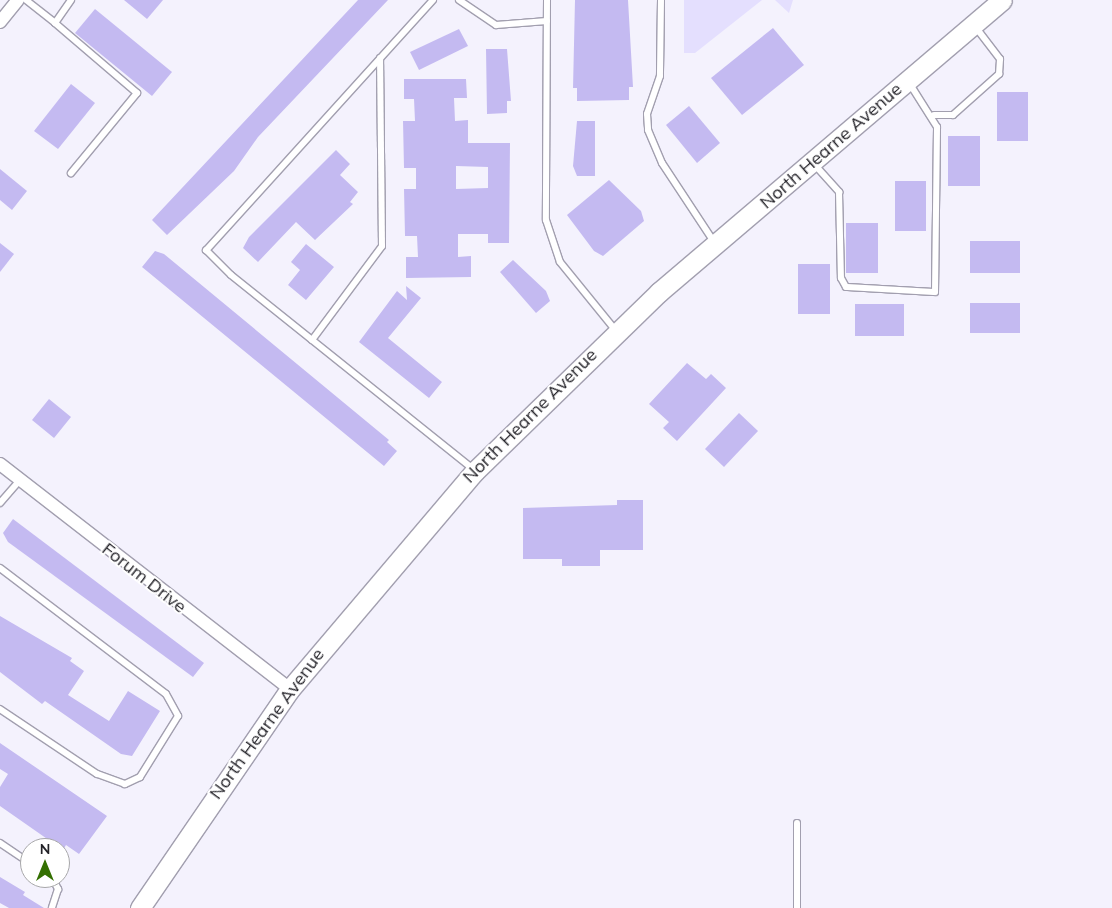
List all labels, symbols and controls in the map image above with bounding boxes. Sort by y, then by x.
street label: North Hearne Avenue [756,78,906,214]
street label: North Hearne Avenue [458,344,602,488]
street label: Forum Drive [98,538,190,618]
street label: North Hearne Avenue [205,644,329,804]
north arrow [20,838,70,888]
text: N [40,840,50,858]

